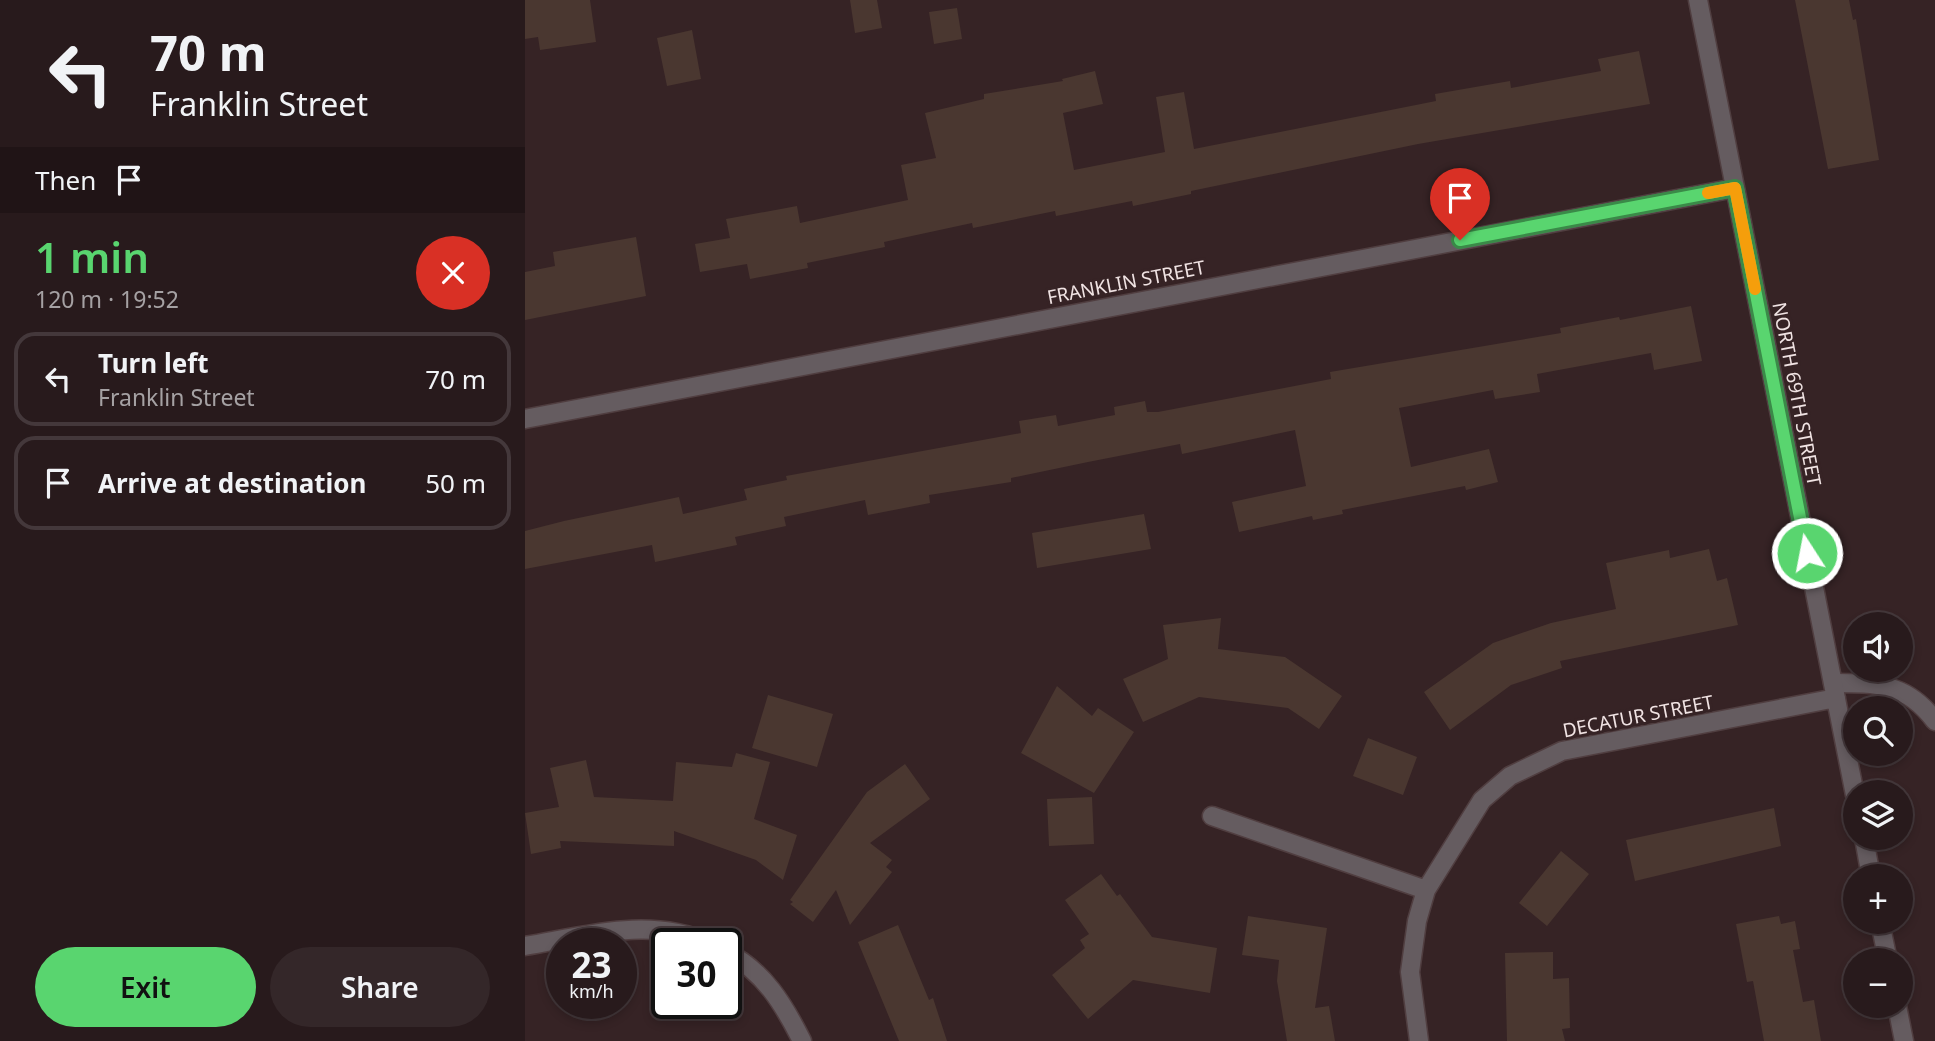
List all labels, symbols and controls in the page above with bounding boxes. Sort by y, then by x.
text: 70 m [150,19,267,85]
icon: left [35,28,126,119]
text: Franklin Street [150,82,368,125]
icon: arrive [110,161,148,199]
text: Then [35,162,96,198]
pin [1430,168,1490,240]
icon: arrive [1441,179,1479,217]
text: 1 min [35,228,149,285]
button: close [416,236,490,310]
street label: FRANKLIN STREET [1045,254,1208,310]
text: 120 m · 19:52 [35,283,179,315]
street label: NORTH 69TH STREET [1766,300,1828,488]
text: Turn left [98,345,209,381]
icon: left [39,360,77,398]
text: 70 m [425,361,486,397]
text: Franklin Street [98,381,255,413]
icon: arrive [39,464,77,502]
text: Arrive at destination [98,465,367,501]
text: 50 m [425,465,486,501]
position arrow [1770,516,1844,590]
map controls [1843,612,1913,1018]
button: sound [1843,612,1913,682]
street label: DECATUR STREET [1560,689,1716,743]
button: search [1843,696,1913,766]
button: layers [1843,780,1913,850]
button: + [1843,864,1913,934]
speed limit sign: 30 [651,928,742,1019]
text: 23 [571,941,612,988]
button: Exit [35,947,256,1027]
button: Share [270,947,490,1027]
button: − [1843,948,1913,1018]
text: km/h [569,979,614,1003]

